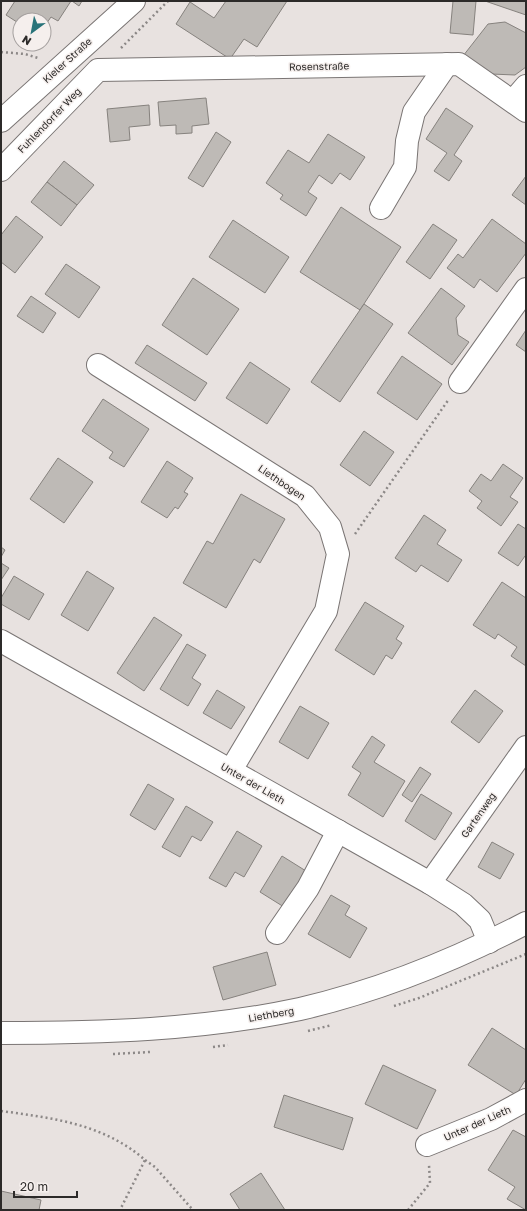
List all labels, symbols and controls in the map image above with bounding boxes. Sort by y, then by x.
north arrow [12,12,52,52]
text: N [19,33,33,49]
street label: Kieler Straße [40,35,94,85]
street label: Rosenstraße [289,59,349,73]
street label: Fuhlendorfer Weg [15,85,83,155]
street label: Liethbogen [256,462,308,502]
street label: Unter der Lieth [219,760,287,806]
street label: Gartenweg [458,790,498,840]
street label: Liethberg [247,1004,295,1024]
street label: Unter der Lieth [442,1103,512,1143]
scale bar [14,1173,77,1199]
text: 20 m [20,1179,48,1194]

